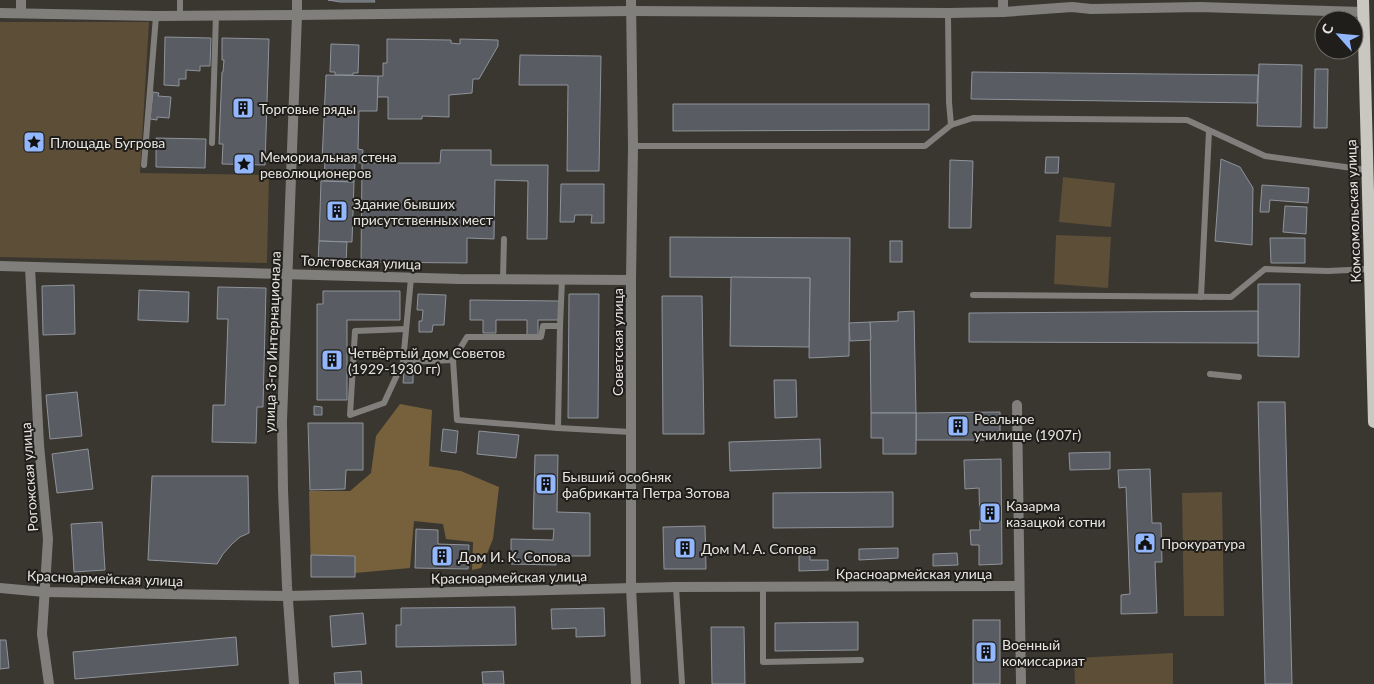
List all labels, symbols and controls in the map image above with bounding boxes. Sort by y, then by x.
north arrow [1314,10,1364,60]
text: С [1317,20,1337,37]
building icon: Торговые ряды [231,96,255,120]
place label: Торговые ряды [259,100,356,117]
place icon: Площадь Бугрова [22,130,46,154]
place label: Площадь Бугрова [50,134,165,151]
street label: Комсомольская улица [1342,139,1364,283]
place label: Мемориальная стена революционеров [260,148,397,181]
place icon: Мемориальная стена революционеров [232,152,256,176]
place label: Здание бывших присутственных мест [353,195,493,228]
building icon: Здание бывших присутственных мест [325,199,349,223]
street label: улица 3-го Интернационала [260,251,284,433]
street label: Толстовская улица [301,251,422,273]
street label: Советская улица [609,288,626,396]
place label: Четвёртый дом Советов (1929-1930 гг) [348,344,505,377]
building icon: Четвёртый дом Советов (1929-1930 гг) [320,348,344,372]
place label: Реальное училище (1907г) [974,410,1081,443]
building icon: Реальное училище (1907г) [946,414,970,438]
street label: Рогожская улица [17,422,41,532]
place label: Бывший особняк фабриканта Петра Зотова [562,468,730,501]
building icon: Бывший особняк фабриканта Петра Зотова [534,472,558,496]
place label: Казарма казацкой сотни [1006,497,1106,530]
building icon: Казарма казацкой сотни [978,501,1002,525]
public building icon: Прокуратура [1133,531,1157,555]
place label: Прокуратура [1161,535,1245,552]
building icon: Дом М. А. Сопова [673,536,697,560]
place label: Дом М. А. Сопова [701,540,816,557]
building icon: Дом И. К. Сопова [430,544,454,568]
place label: Дом И. К. Сопова [458,548,571,565]
street label: Красноармейская улица [836,565,992,582]
street label: Красноармейская улица [27,567,183,589]
street label: Красноармейская улица [431,567,587,587]
place label: Военный комиссариат [1002,636,1085,669]
building icon: Военный комиссариат [974,640,998,664]

